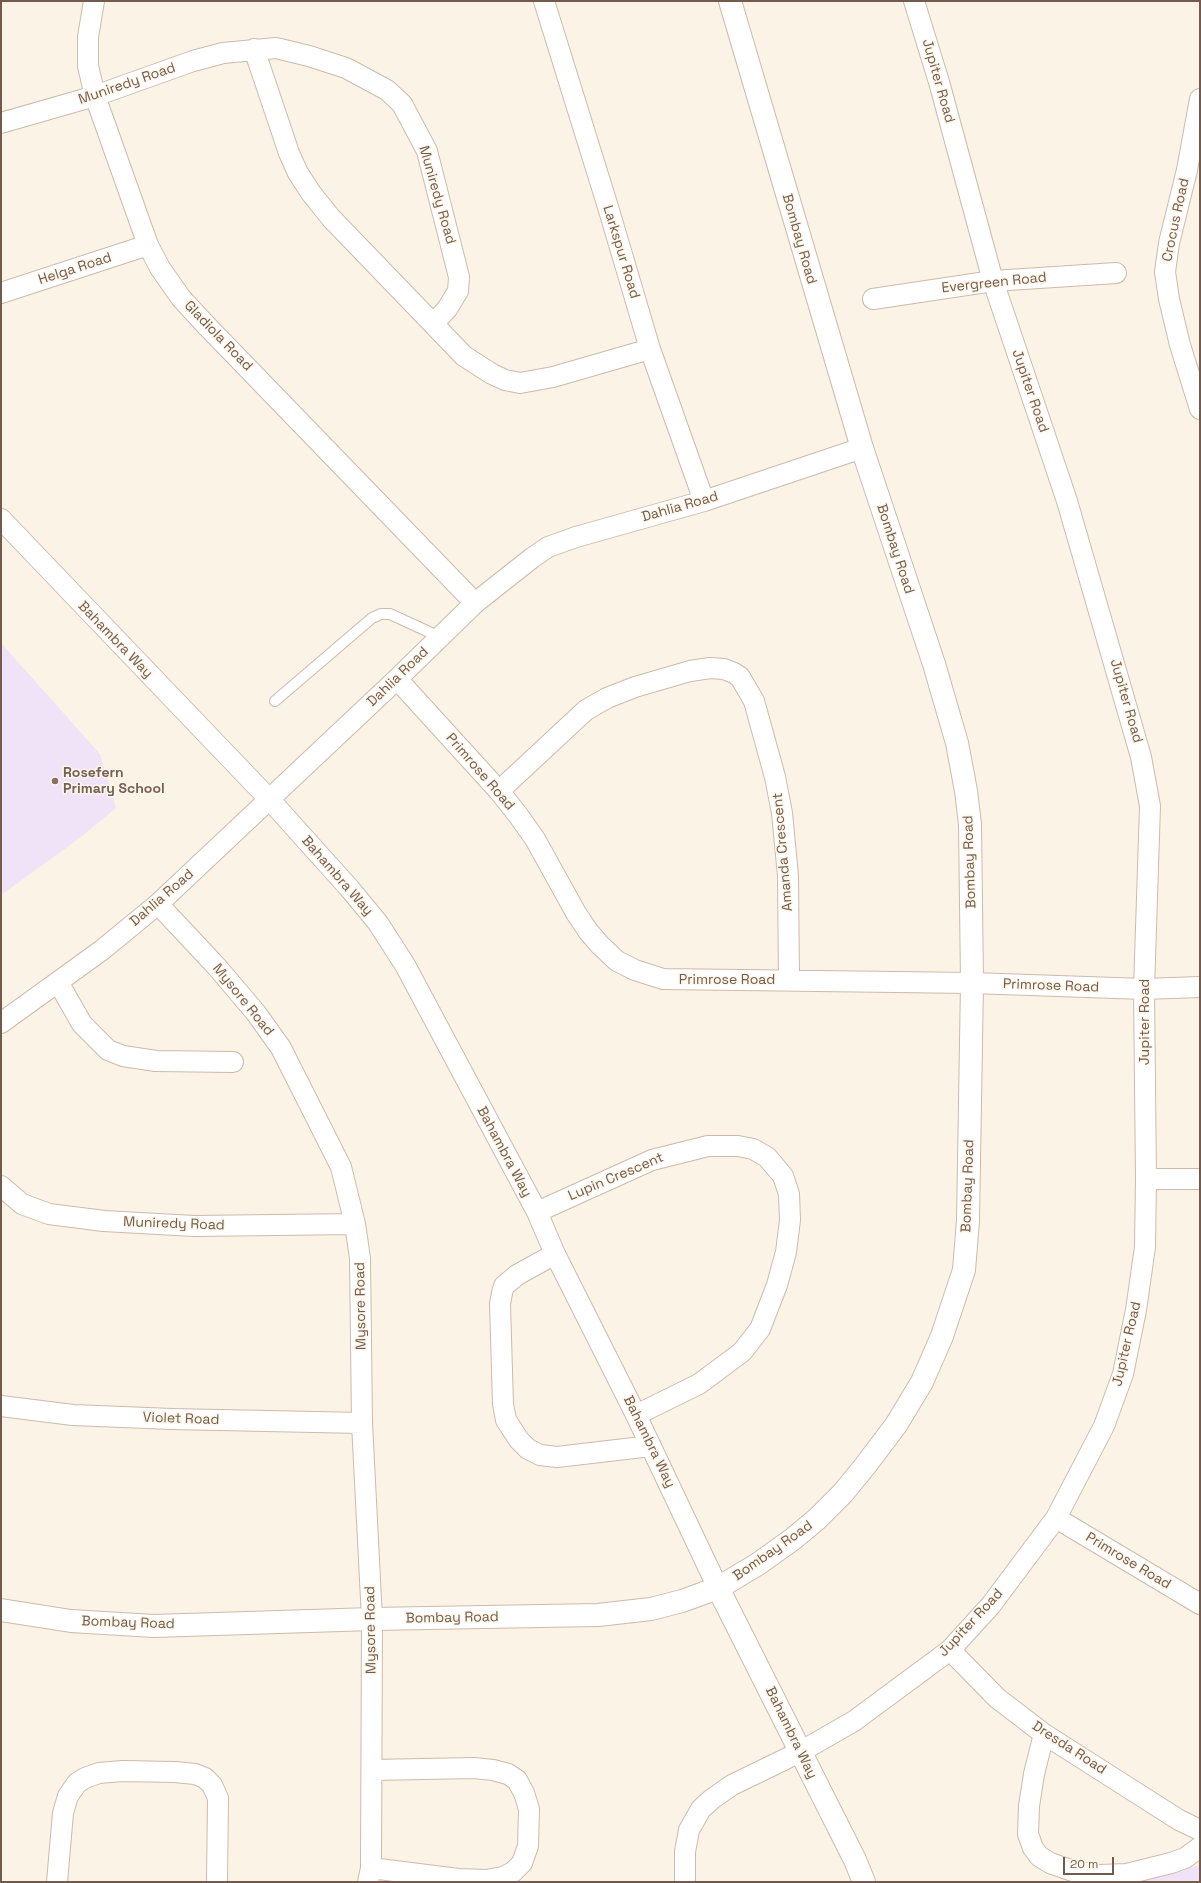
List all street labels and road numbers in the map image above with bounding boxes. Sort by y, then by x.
street label: Jupiter Road [918,37,958,125]
street label: Muniredy Road [76,60,178,108]
street label: Muniredy Road [415,144,459,246]
street label: Crocus Road [1159,177,1193,263]
street label: Bombay Road [778,192,820,286]
street label: Larkspur Road [599,203,643,301]
street label: Helga Road [36,249,114,289]
street label: Evergreen Road [941,269,1047,297]
street label: Gladiola Road [180,297,256,375]
street label: Jupiter Road [1008,347,1052,435]
street label: Dahlia Road [640,488,720,526]
street label: Bombay Road [873,502,917,596]
street label: Bahambra Way [74,598,156,682]
street label: Dahlia Road [364,644,432,710]
street label: Jupiter Road [1106,657,1146,745]
street label: Primrose Road [442,730,518,814]
street label: Amanda Crescent [769,792,797,912]
street label: Bombay Road [960,815,980,909]
street label: Bahambra Way [298,833,376,919]
street label: Dahlia Road [127,866,197,930]
street label: Mysore Road [209,961,277,1039]
street label: Primrose Road [679,972,775,988]
street label: Primrose Road [1003,976,1099,996]
street label: Jupiter Road [1137,979,1153,1065]
street label: Bahambra Way [473,1104,535,1200]
street label: Bombay Road [958,1139,978,1233]
street label: Lupin Crescent [566,1149,666,1205]
street label: Muniredy Road [123,1214,225,1234]
street label: Mysore Road [352,1262,370,1350]
street label: Jupiter Road [1109,1300,1145,1388]
street label: Bahambra Way [619,1393,679,1491]
street label: Violet Road [142,1409,220,1429]
street label: Bombay Road [730,1517,816,1585]
street label: Primrose Road [1082,1529,1174,1593]
street label: Mysore Road [362,1586,380,1674]
street label: Jupiter Road [935,1586,1007,1660]
street label: Bombay Road [405,1609,499,1627]
street label: Bombay Road [81,1613,175,1633]
street label: Bahambra Way [761,1684,821,1782]
street label: Dresda Road [1029,1718,1109,1778]

